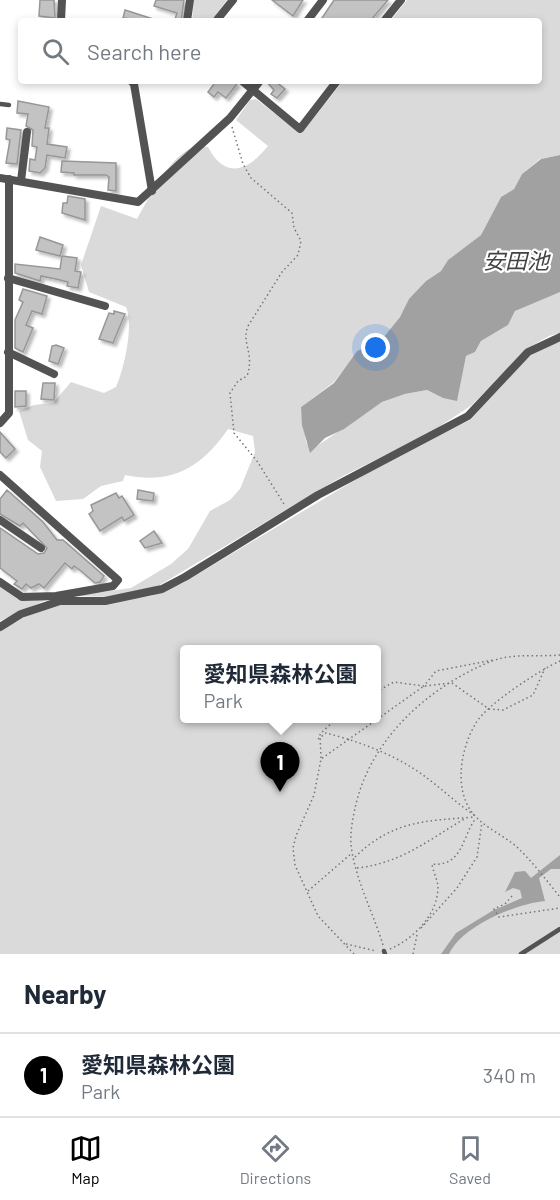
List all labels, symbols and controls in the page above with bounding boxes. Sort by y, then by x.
search box [18,18,542,84]
icon: search [39,35,72,68]
text: Search here [87,38,201,64]
water label: 安田池 [483,247,551,273]
your location [361,333,390,362]
popup [180,645,381,723]
text: 愛知県森林公園 [203,660,358,686]
text: Park [203,688,243,712]
pin: 1 [260,742,300,792]
text: Nearby [24,978,106,1009]
text: 愛知県森林公園 [81,1051,235,1077]
text: 1 [40,1063,47,1087]
text: 340 m [483,1063,536,1087]
text: Park [81,1079,120,1103]
tab: Map [69,1132,102,1187]
tab: Directions [240,1132,311,1187]
tab: Saved [449,1132,491,1187]

